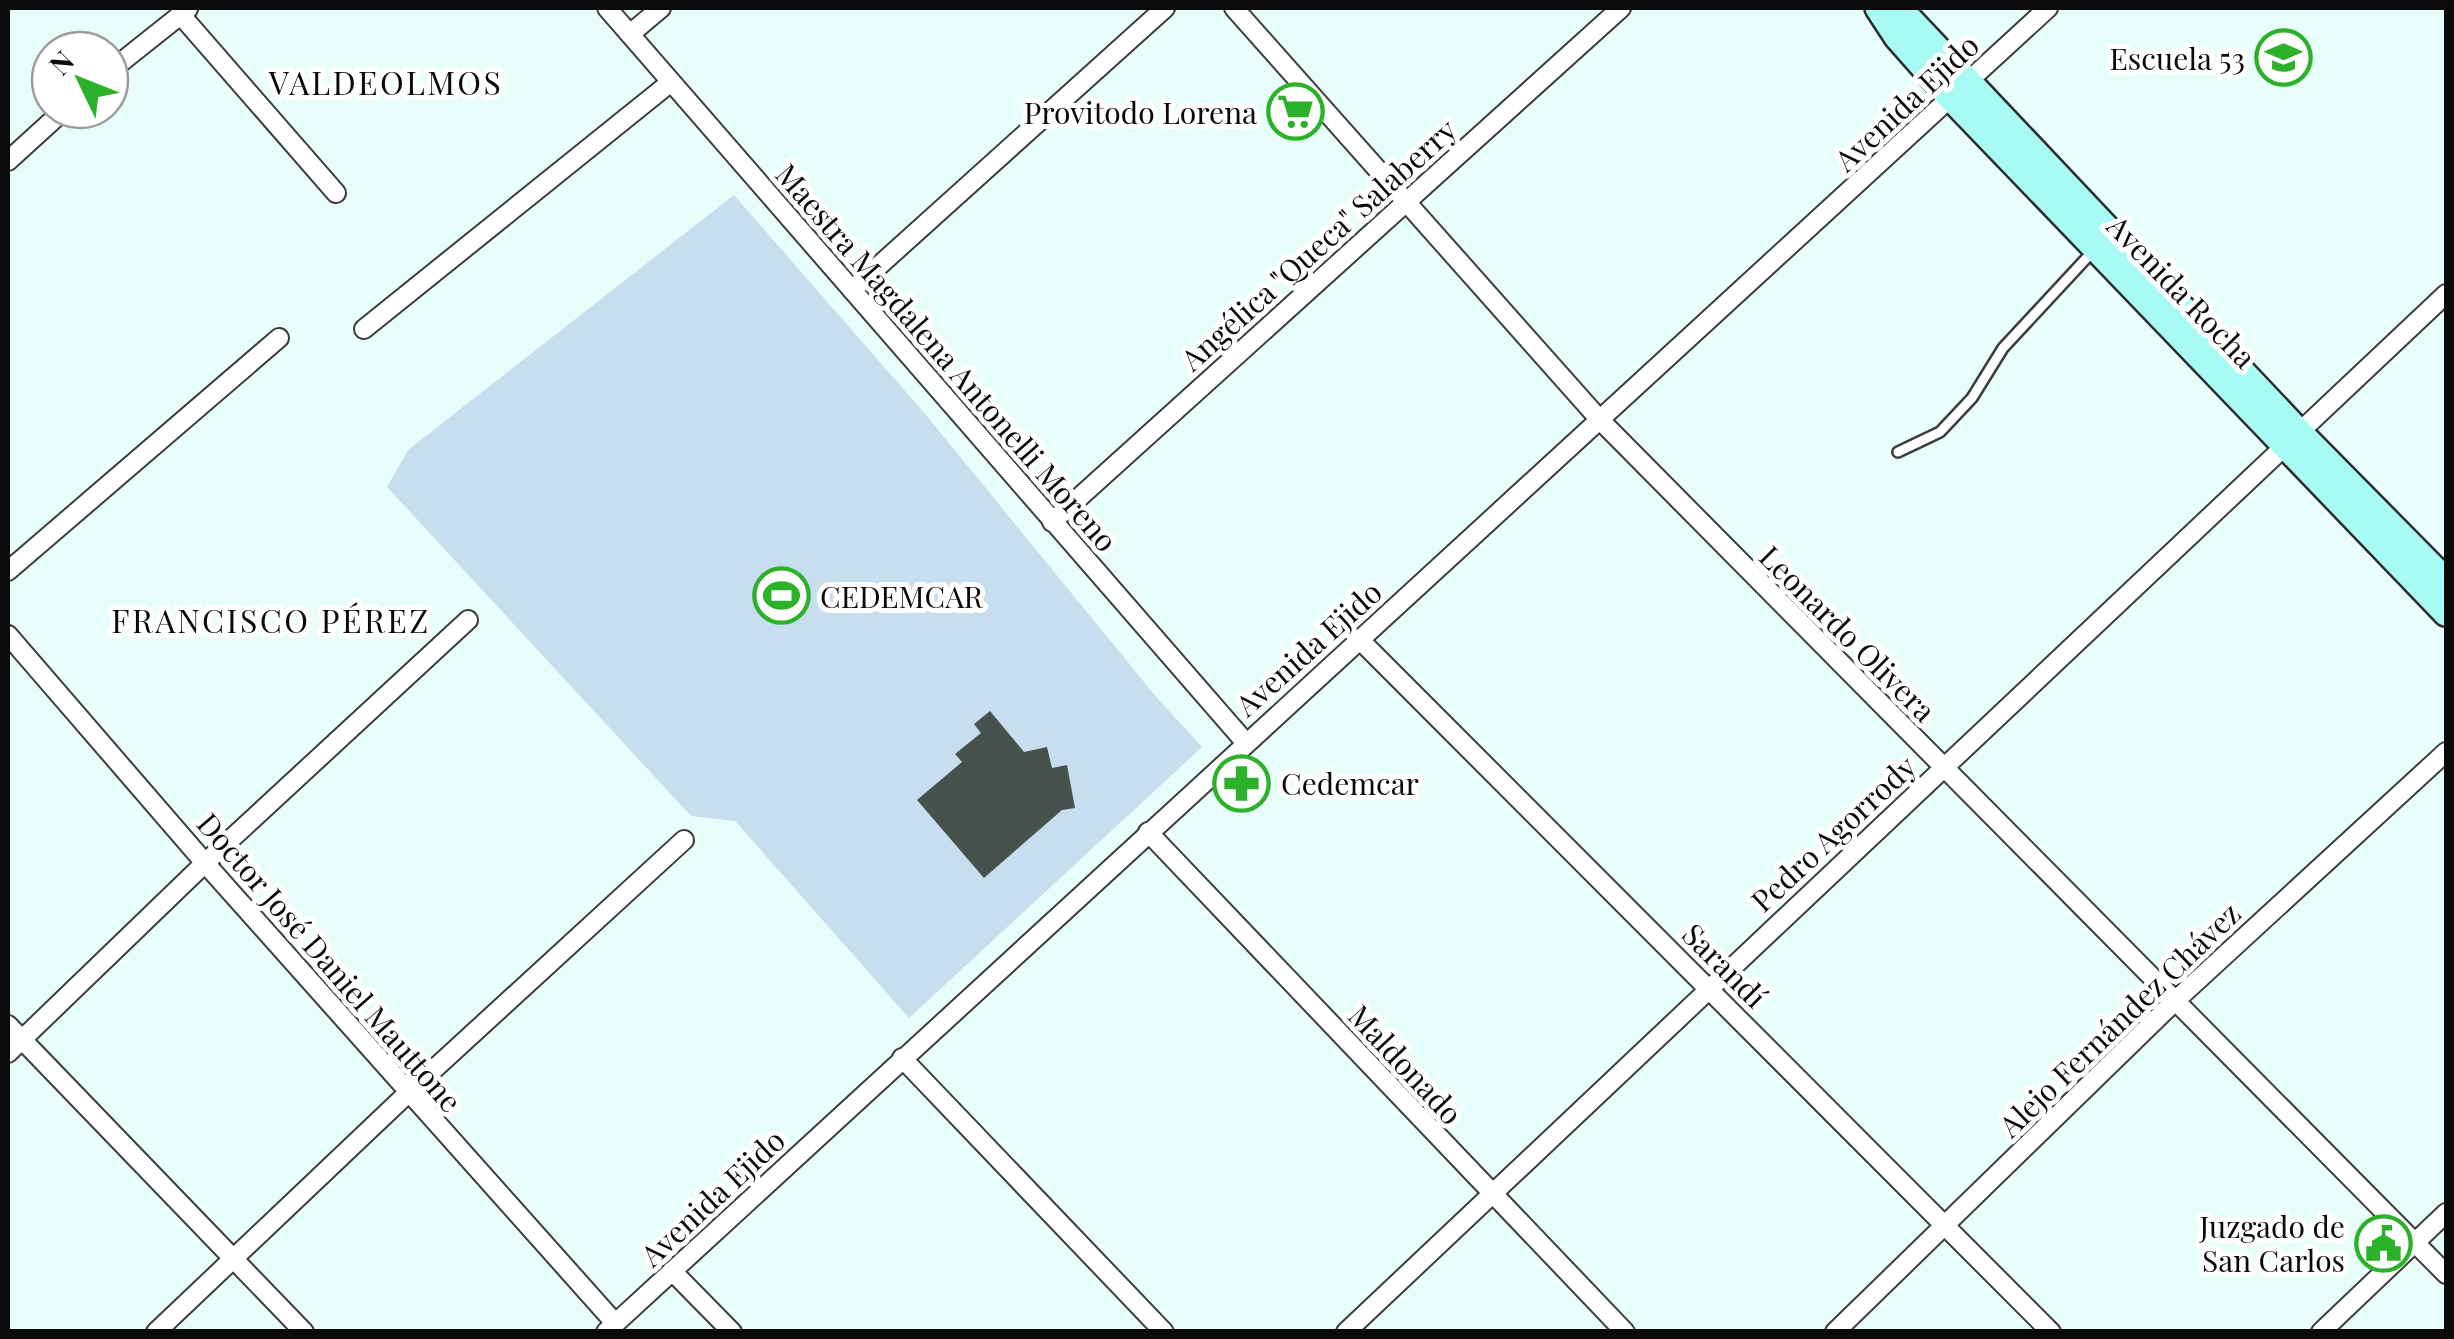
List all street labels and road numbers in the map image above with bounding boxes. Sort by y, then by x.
street label: Avenida Ejido [1824,25,1987,180]
street label: Angélica "Queca" Salaberry [1171,109,1464,379]
street label: Maestra Magdalena Antonelli Moreno [767,155,1127,559]
street label: Avenida Rocha [2098,205,2265,376]
street label: Leonardo Olivera [1751,536,1945,730]
street label: Avenida Ejido [1226,572,1390,725]
street label: Pedro Agorrody [1742,746,1924,920]
street label: Doctor José Daniel Mauttone [189,804,471,1120]
street label: Alejo Fernández Chávez [1989,893,2248,1146]
street label: Sarandí [1674,914,1776,1016]
street label: Maldonado [1340,996,1472,1132]
street label: Avenida Ejido [630,1120,793,1275]

